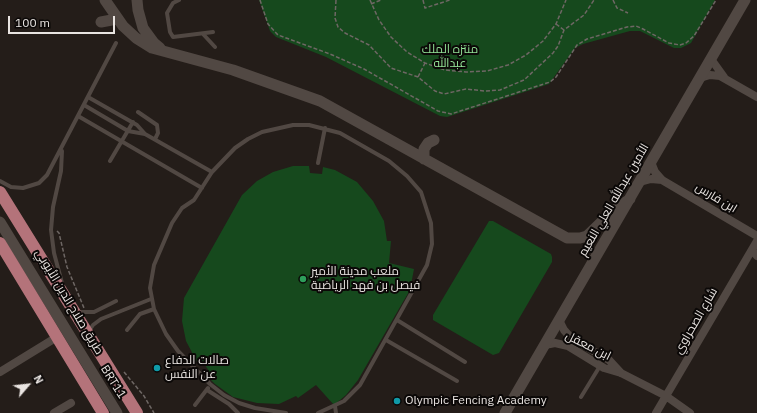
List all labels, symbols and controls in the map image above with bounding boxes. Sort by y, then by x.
scale bar [10,8,117,34]
text: 100 m [15,15,50,30]
park label: منتزه الملك عبدالله [422,43,478,71]
street label: الأمين عبدالله العلي النعيم [576,141,652,259]
street label: ابن فارس [693,180,739,216]
street label: طريق صلاح الدين الأيوبي [32,247,106,357]
place label: ملعب مدينة الأمير فيصل بن فهد الرياضية [311,265,420,293]
marker: ملعب مدينة الأمير فيصل بن فهد الرياضية [298,274,308,284]
street label: شارع الصحراوي [671,285,721,357]
street label: ابن معقل [563,328,613,364]
place label: صالات الدفاع عن النفس [165,354,229,382]
street label: BRT11 [97,363,129,401]
marker: صالات الدفاع عن النفس [152,363,162,373]
north arrow [8,365,48,405]
text: N [31,373,47,386]
place label: Olympic Fencing Academy [405,394,547,408]
marker: Olympic Fencing Academy [392,396,402,406]

